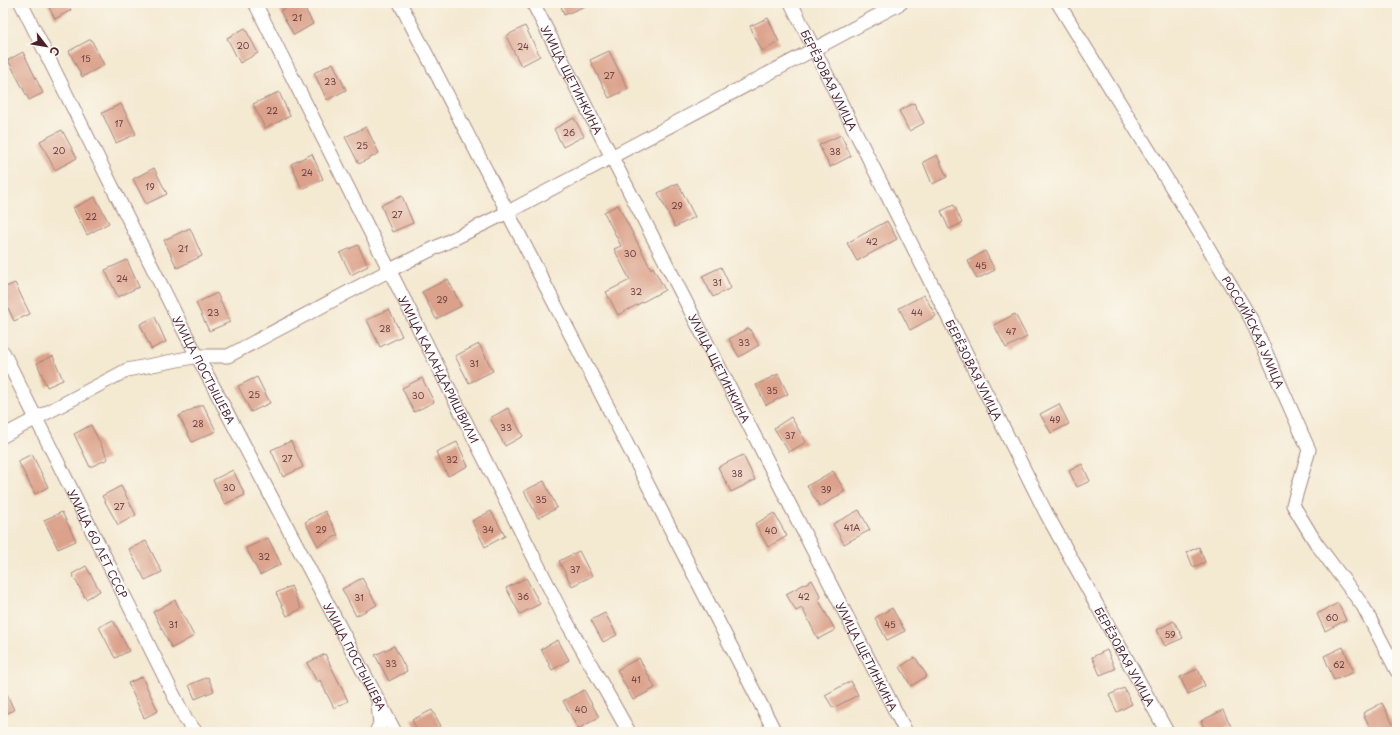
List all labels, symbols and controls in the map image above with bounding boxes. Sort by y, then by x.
house number: 21 [292,10,302,24]
street label: УЛИЦА ЩЕТИНКИНА [537,22,607,138]
north arrow [26,26,66,66]
street label: БЕРЁЗОВАЯ УЛИЦА [797,26,862,134]
house number: 20 [237,38,250,52]
house number: 24 [517,39,529,53]
text: С [46,43,64,59]
house number: 15 [81,51,91,65]
house number: 27 [603,68,615,82]
house number: 23 [324,74,336,88]
house number: 22 [266,103,278,117]
house number: 17 [115,116,124,130]
house number: 26 [563,125,575,139]
house number: 25 [356,138,368,152]
house number: 20 [53,143,66,157]
house number: 38 [829,144,841,158]
house number: 24 [301,165,313,179]
house number: 19 [145,179,155,193]
house number: 29 [671,198,683,212]
house number: 27 [391,207,403,221]
house number: 22 [85,209,97,223]
house number: 42 [866,234,878,248]
house number: 21 [178,241,188,255]
house number: 30 [624,246,637,260]
house number: 45 [975,258,987,272]
house number: 24 [116,271,128,285]
street label: РОССИЙСКАЯ УЛИЦА [1218,272,1289,391]
house number: 31 [712,275,722,289]
house number: 32 [630,284,642,298]
street label: УЛИЦА КАЛАНДАРИШВИЛИ [395,292,484,446]
house number: 29 [436,292,448,306]
house number: 23 [207,305,219,319]
house number: 44 [911,305,923,319]
street label: УЛИЦА ЩЕТИНКИНА [685,310,755,426]
street label: УЛИЦА ПОСТЫШЕВА [169,313,240,427]
street label: БЕРЁЗОВАЯ УЛИЦА [942,316,1007,424]
house number: 28 [379,321,391,335]
house number: 47 [1006,324,1016,338]
house number: 33 [738,335,750,349]
house number: 31 [469,356,479,370]
house number: 35 [766,383,778,397]
house number: 25 [248,387,260,401]
house number: 30 [412,388,425,402]
house number: 49 [1049,412,1061,426]
house number: 28 [192,416,204,430]
house number: 33 [500,420,512,434]
house number: 37 [785,428,795,442]
house number: 27 [281,451,293,465]
house number: 32 [446,452,458,466]
house number: 38 [731,466,743,480]
house number: 30 [223,480,236,494]
house number: 39 [820,482,832,496]
street label: УЛИЦА 60 ЛЕТ СССР [64,486,133,601]
house number: 35 [535,492,547,506]
house number: 27 [113,499,125,513]
house number: 41А [844,520,860,534]
house number: 29 [315,522,327,536]
house number: 34 [482,522,494,536]
house number: 40 [765,523,778,537]
house number: 32 [258,549,270,563]
house number: 37 [570,562,580,576]
house number: 36 [517,589,529,603]
house number: 42 [798,589,810,603]
house number: 31 [354,590,364,604]
street label: УЛИЦА ПОСТЫШЕВА [320,599,391,713]
street label: УЛИЦА ЩЕТИНКИНА [832,599,903,714]
street label: БЕРЁЗОВАЯ УЛИЦА [1091,604,1160,710]
house number: 60 [1326,610,1339,624]
house number: 31 [168,617,178,631]
house number: 45 [884,617,896,631]
house number: 59 [1164,627,1176,641]
house number: 33 [385,656,397,670]
house number: 62 [1333,657,1345,671]
house number: 41 [631,672,641,686]
house number: 40 [575,702,588,716]

